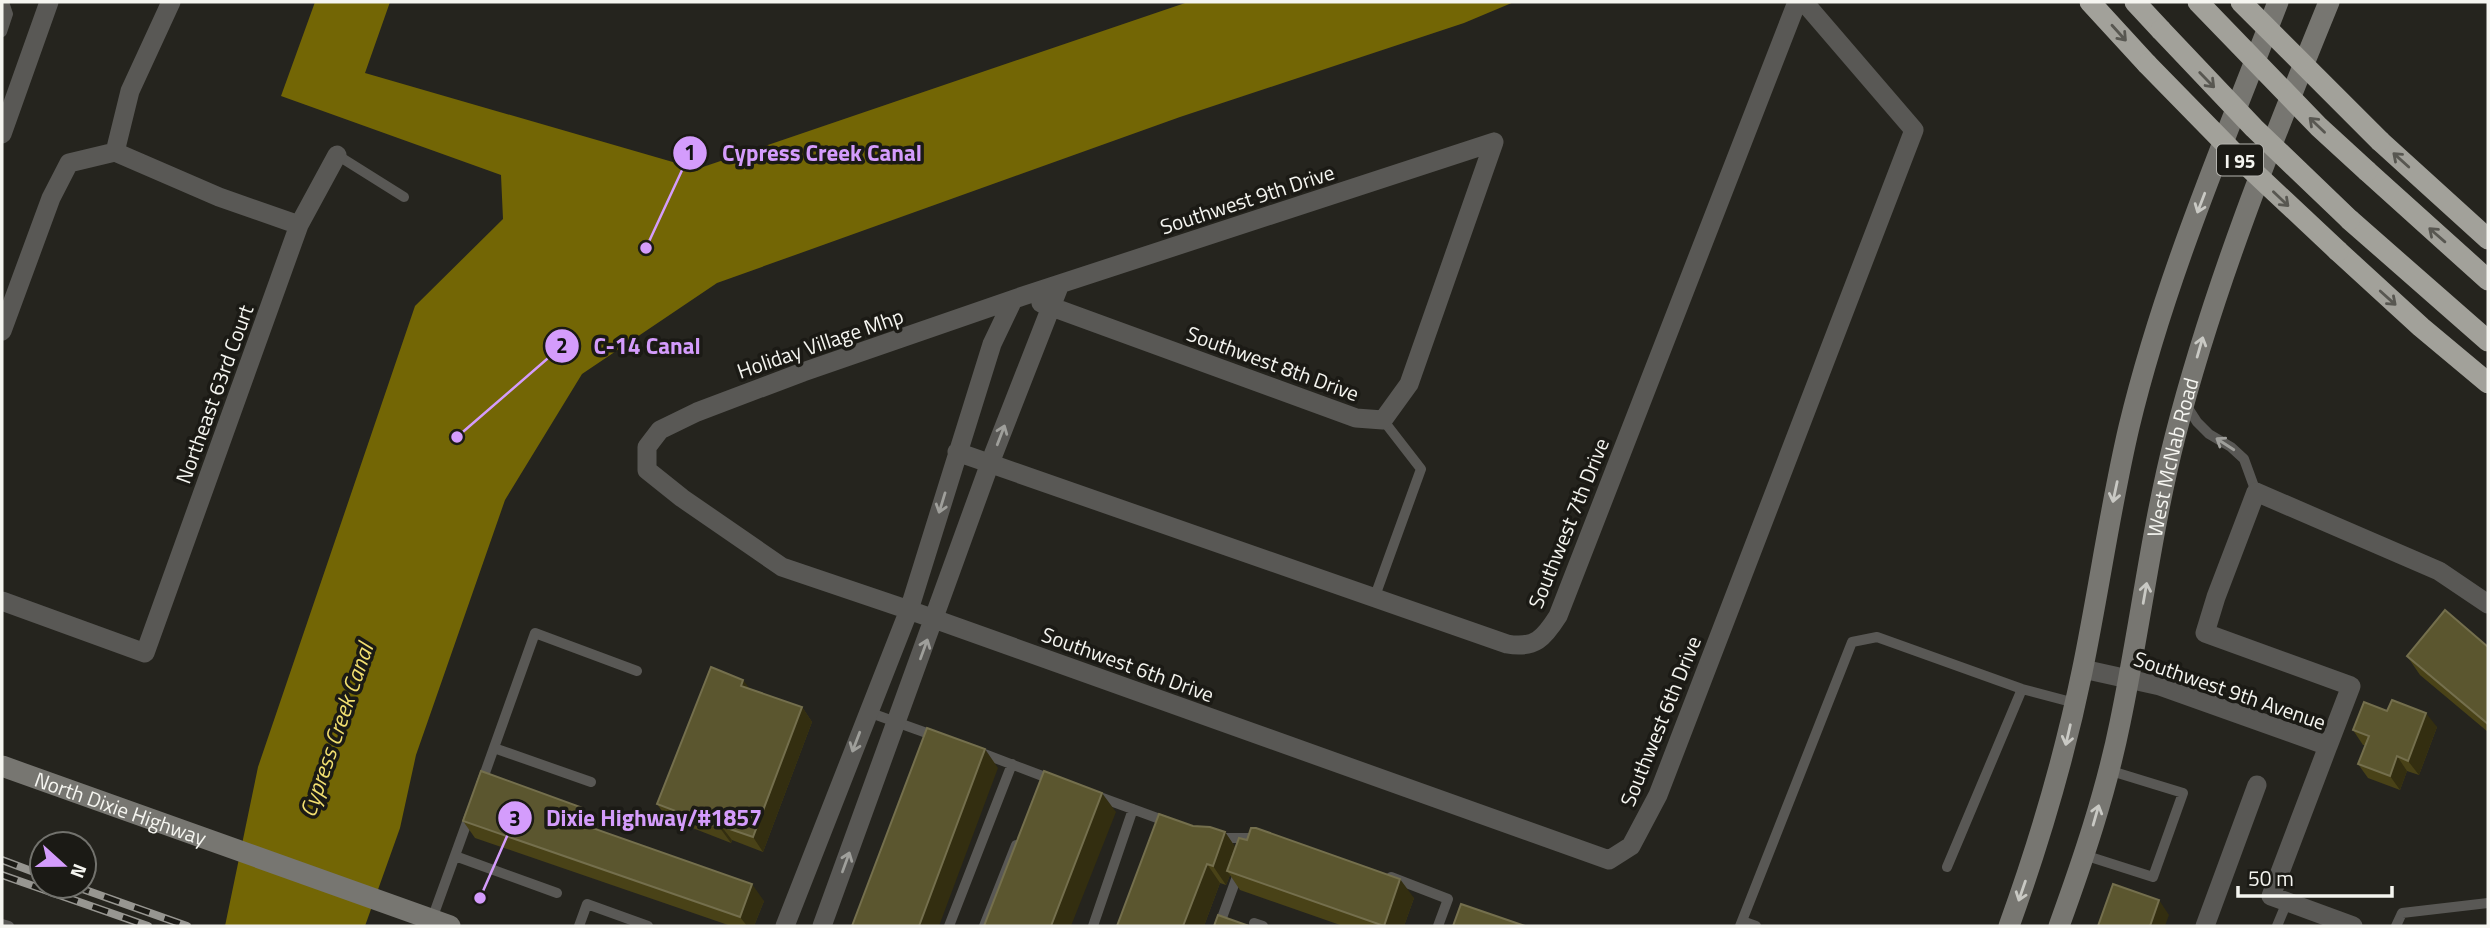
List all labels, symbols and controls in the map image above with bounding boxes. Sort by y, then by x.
one-way arrow [2110,24,2127,41]
one-way arrow [2199,71,2216,88]
one-way arrow [2309,116,2326,133]
callout: Cypress Creek Canal [673,131,935,175]
text: Cypress Creek Canal [722,135,922,170]
text: 1 [684,136,696,168]
road number: I 95 [2217,144,2263,176]
one-way arrow [2393,152,2410,169]
street label: Southwest 9th Drive [1156,156,1338,242]
one-way arrow [2193,191,2206,213]
one-way arrow [2272,191,2289,208]
one-way arrow [2428,227,2446,243]
one-way arrow [2379,289,2396,306]
street label: Northeast 63rd Court [167,299,261,488]
street label: Holiday Village Mhp [733,300,907,386]
street label: Southwest 8th Drive [1182,317,1364,409]
callout: C-14 Canal [544,324,715,368]
text: C-14 Canal [593,328,701,363]
text: 2 [556,329,568,361]
one-way arrow [2195,337,2208,359]
street label: West McNab Road [2138,374,2206,540]
one-way arrow [996,424,1009,446]
street label: Southwest 7th Drive [1519,433,1617,613]
one-way arrow [2216,437,2235,451]
one-way arrow [2108,480,2122,503]
one-way arrow [934,491,947,513]
one-way arrow [2139,582,2152,605]
street label: Southwest 6th Drive [1037,618,1219,710]
street label: Southwest 6th Drive [1611,631,1709,811]
water label: Cypress Creek Canal [290,635,383,822]
one-way arrow [919,638,931,660]
street label: Southwest 9th Avenue [2130,642,2330,738]
one-way arrow [2061,723,2075,746]
one-way arrow [849,730,862,752]
street label: North Dixie Highway [30,763,211,854]
callout: Dixie Highway/#1857 [497,796,776,840]
text: Dixie Highway/#1857 [546,800,762,835]
text: 3 [509,802,521,834]
one-way arrow [2091,804,2104,826]
north arrow [28,830,98,900]
one-way arrow [840,852,853,874]
scale bar [2238,855,2392,899]
text: N [63,860,95,883]
text: 50 m [2248,862,2294,894]
one-way arrow [2014,879,2027,901]

